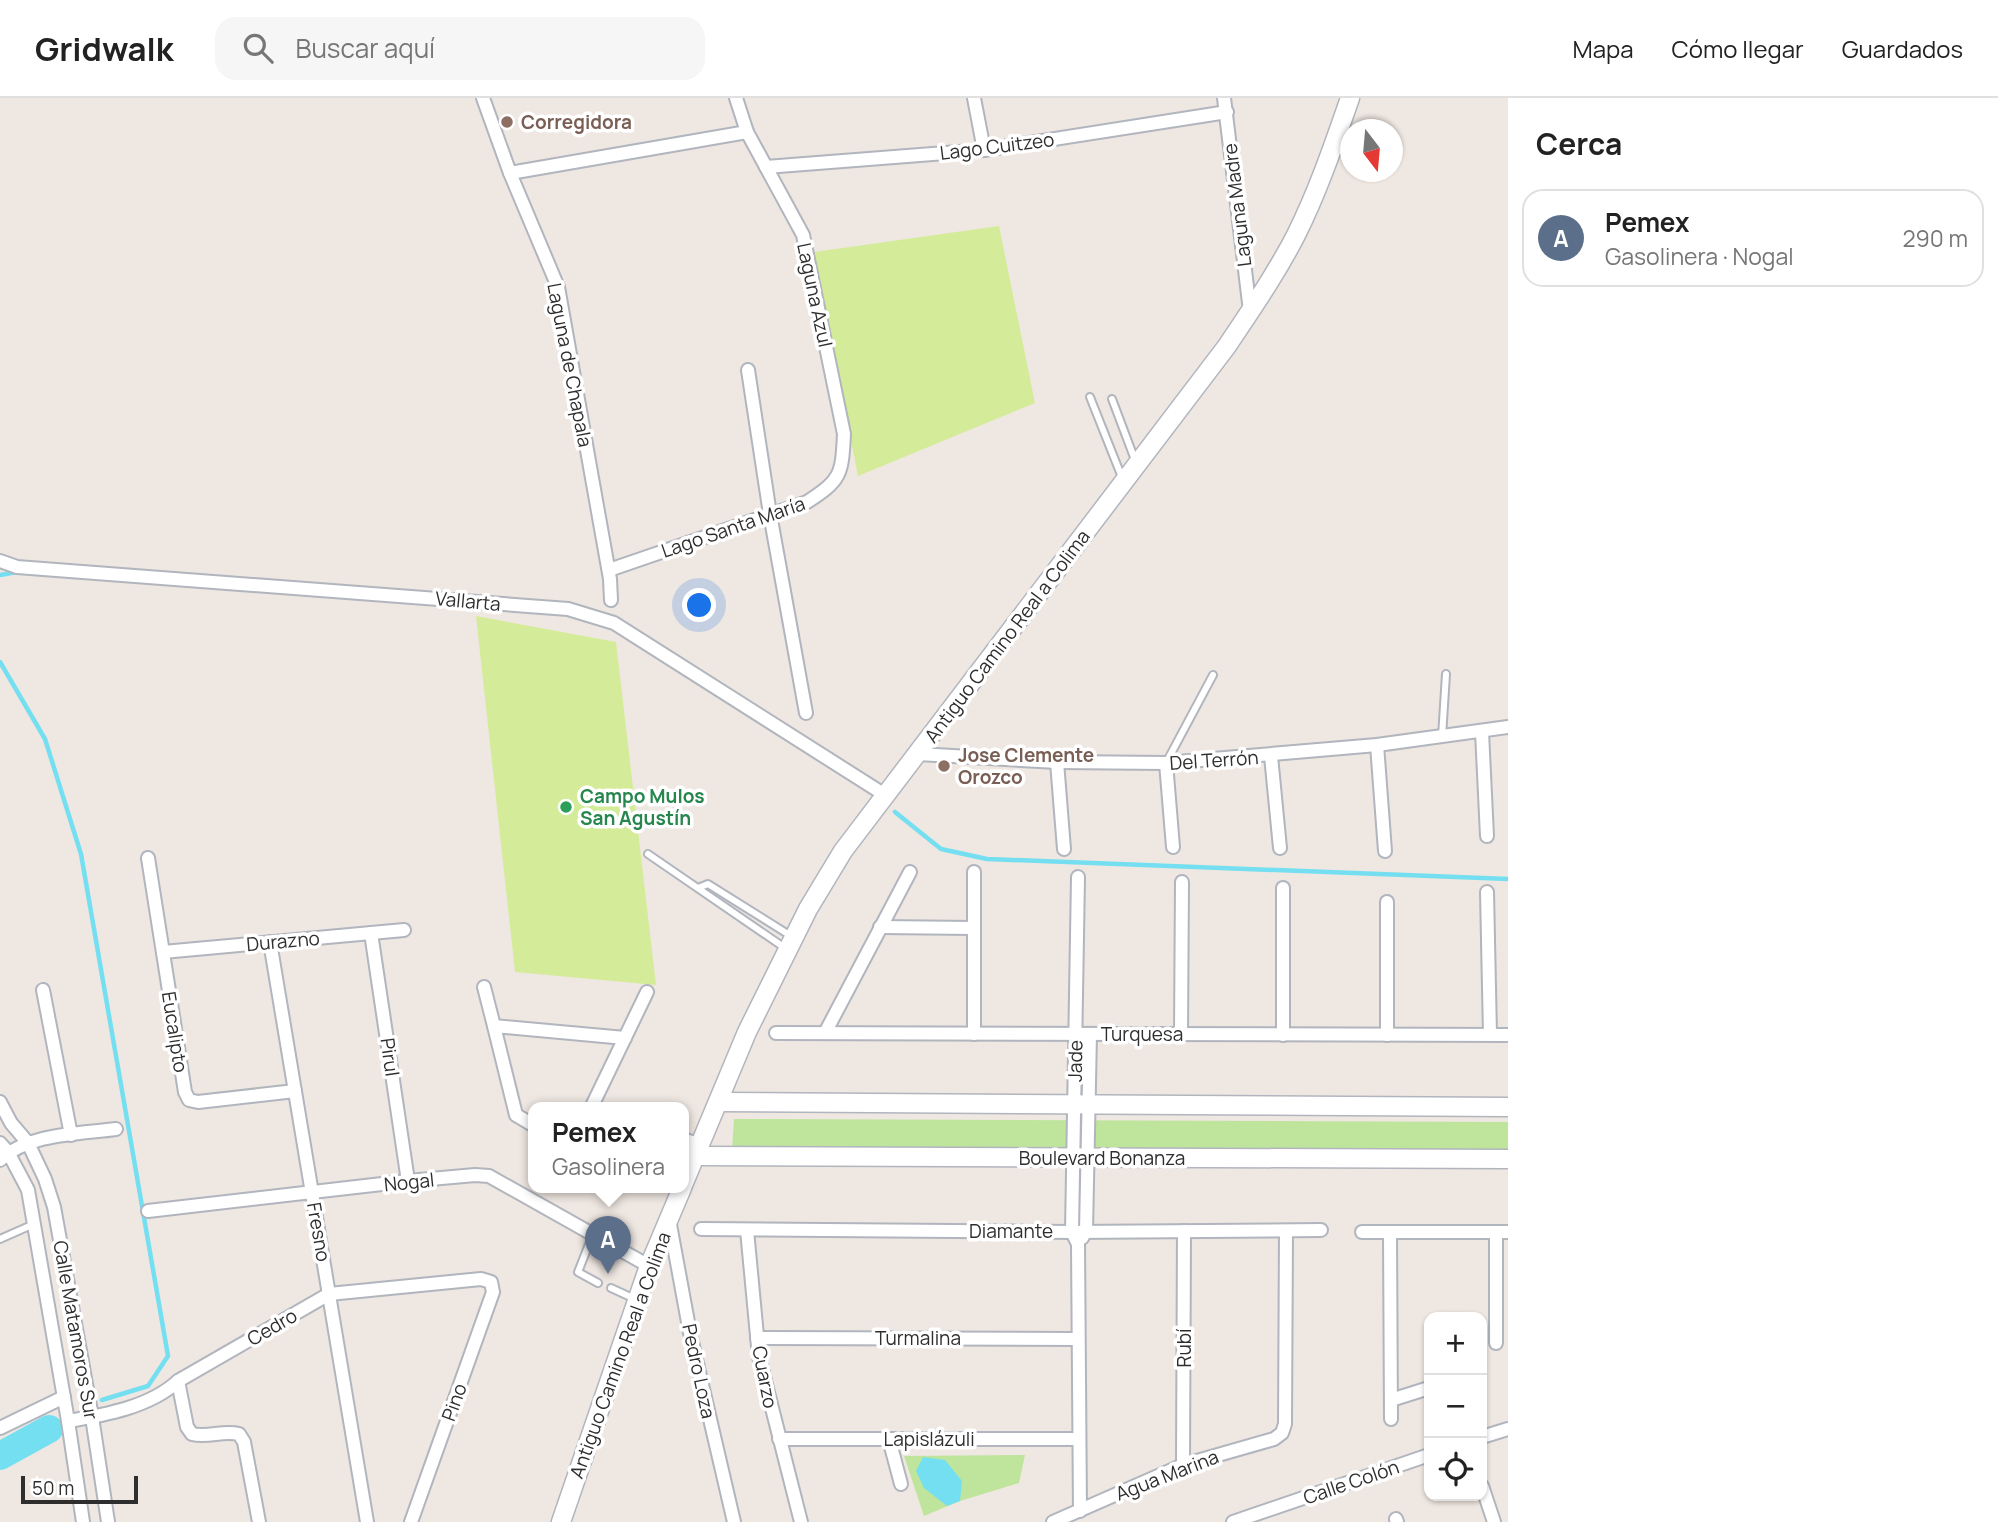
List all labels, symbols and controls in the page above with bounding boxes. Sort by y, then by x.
search box [215,17,705,80]
text: Gridwalk [35,26,173,71]
icon: search [239,29,277,67]
text: Buscar aquí [295,30,435,66]
text: Mapa [1573,32,1634,65]
text: Cómo llegar [1672,32,1804,65]
text: Guardados [1842,32,1963,65]
place label: Corregidora [521,109,632,135]
marker: Corregidora [499,114,515,130]
north arrow [1340,119,1403,182]
text: Cerca [1536,123,1622,164]
street label: Lago Cuitzeo [938,126,1056,166]
street label: Laguna Madre [1217,142,1257,268]
text: Pemex [1605,204,1689,240]
text: A [1553,222,1569,254]
text: 290 m [1902,222,1968,254]
street label: Laguna Azul [791,240,839,350]
text: Gasolinera · Nogal [1605,240,1794,272]
street label: Laguna de Chapala [541,281,599,449]
street label: Lago Santa María [658,490,808,564]
street label: Antiguo Camino Real a Colima [918,524,1096,748]
street label: Vallarta [434,585,502,617]
your location [682,588,716,622]
place label: Jose Clemente Orozco [958,742,1094,790]
street label: Del Terrón [1169,744,1259,776]
marker: Jose Clemente Orozco [936,758,952,774]
place label: Campo Mulos San Agustín [580,783,705,831]
marker: Campo Mulos San Agustín [558,799,574,815]
street label: Durazno [245,925,321,957]
street label: Eucalipto [156,990,194,1074]
street label: Turquesa [1101,1021,1183,1047]
street label: Pirul [374,1036,406,1078]
street label: Jade [1062,1040,1088,1082]
popup [528,1102,689,1193]
text: Pemex [552,1114,636,1150]
street label: Boulevard Bonanza [1019,1145,1185,1171]
text: Gasolinera [552,1150,665,1182]
street label: Nogal [383,1166,435,1198]
street label: Fresno [301,1200,337,1264]
pin: A [585,1216,631,1274]
street label: Diamante [969,1218,1053,1244]
street label: Antiguo Camino Real a Colima [565,1229,675,1481]
street label: Calle Matamoros Sur [47,1238,105,1422]
street label: Cedro [242,1302,302,1352]
map controls [1424,1312,1487,1501]
button: + [1424,1312,1487,1375]
street label: Pedro Loza [676,1321,722,1421]
street label: Turmalina [875,1325,961,1351]
street label: Rubí [1171,1329,1197,1367]
street label: Cuarzo [746,1344,784,1410]
button: − [1424,1375,1487,1438]
street label: Pino [435,1380,473,1424]
street label: Lapislázuli [883,1426,975,1452]
button: locate [1424,1438,1487,1501]
street label: Agua Marina [1112,1443,1222,1507]
street label: Calle Colón [1300,1453,1402,1511]
scale bar [21,1473,138,1505]
text: 50 m [32,1475,74,1501]

